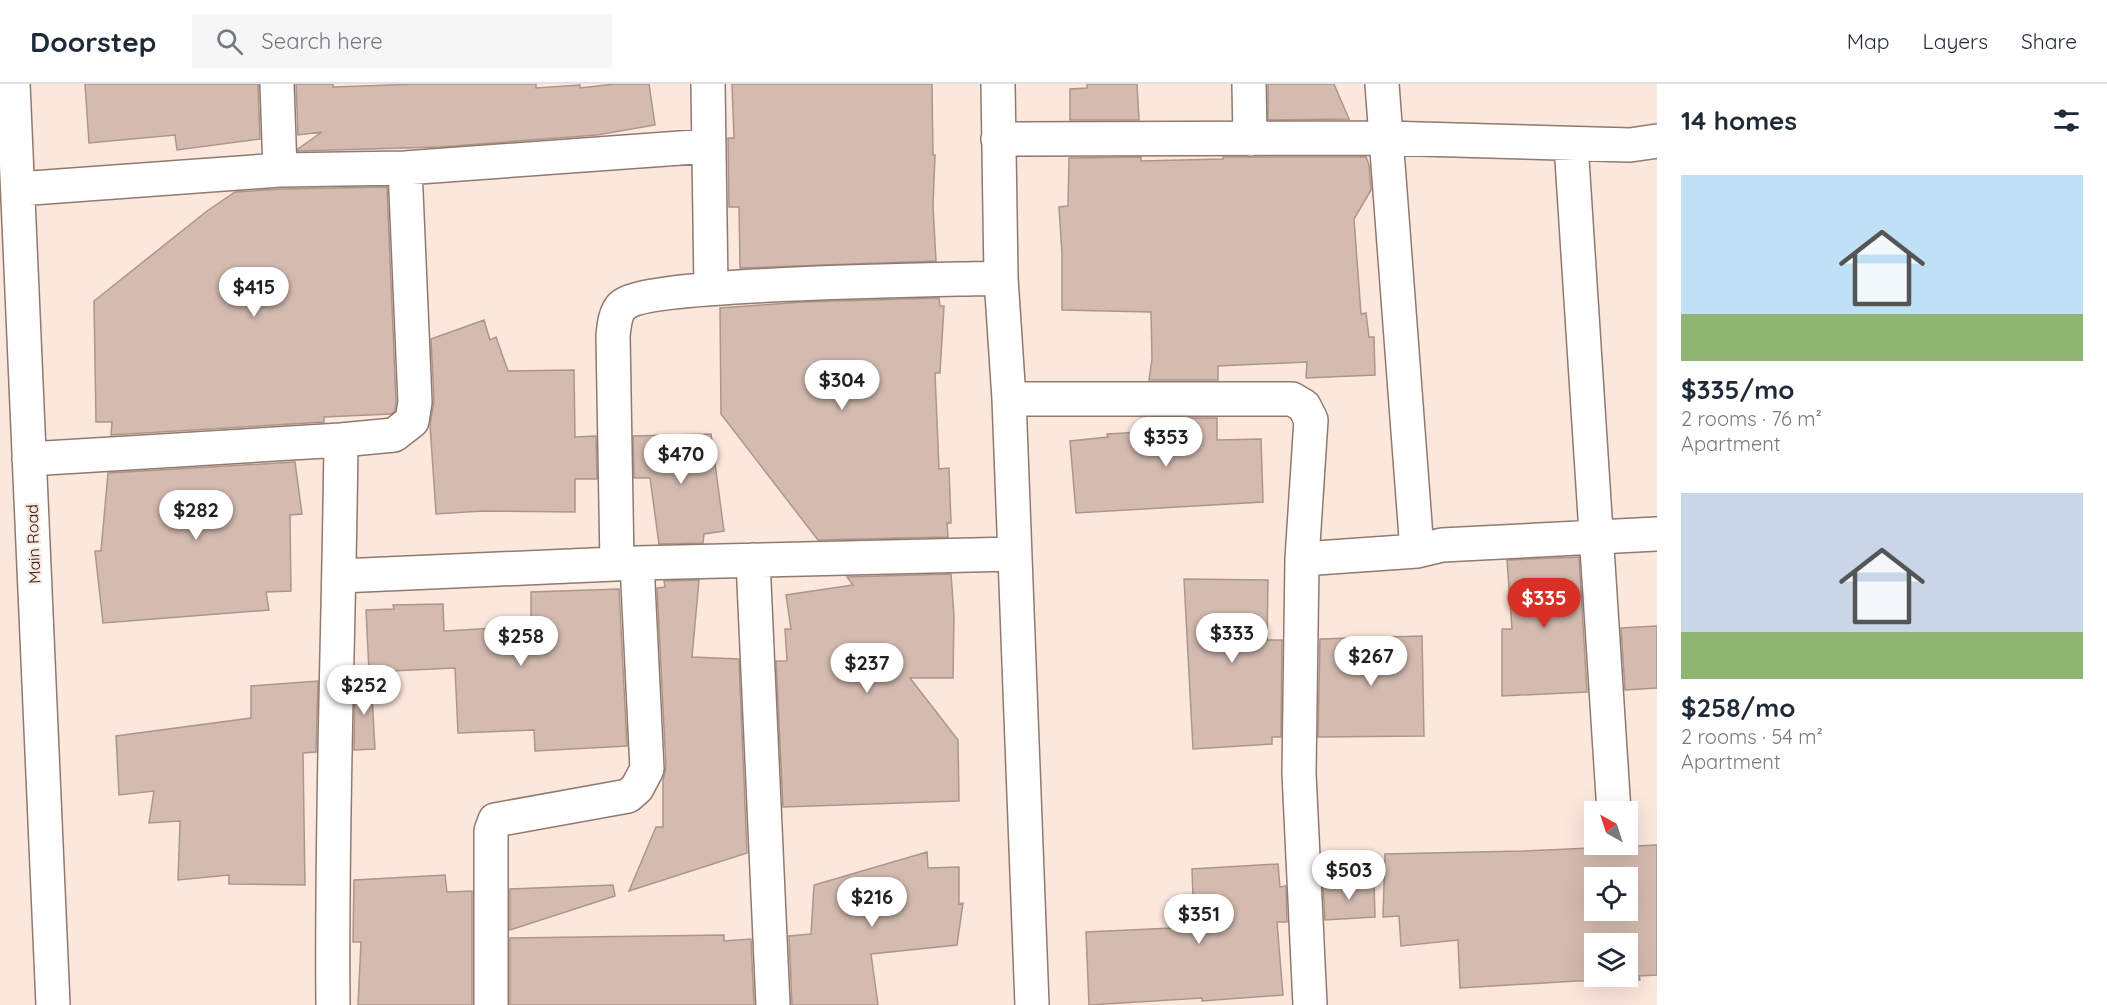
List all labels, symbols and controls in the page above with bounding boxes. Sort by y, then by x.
search box [192,14,612,68]
text: Doorstep [30,24,156,59]
icon: search [213,25,246,58]
text: Search here [261,27,383,55]
text: Map [1847,28,1890,54]
text: Layers [1923,28,1988,54]
text: Share [2021,28,2077,54]
text: 14 homes [1681,104,1797,137]
icon: filters [2050,104,2083,137]
icon: home [1828,214,1936,322]
pin: $415 [218,267,290,318]
text: $415 [233,274,275,299]
pin: $304 [806,360,878,411]
text: $304 [819,367,865,392]
text: $335/mo [1681,373,1794,406]
text: 2 rooms · 76 m² [1681,406,1822,431]
pin: $353 [1130,417,1202,468]
text: $353 [1144,424,1188,449]
text: Apartment [1681,431,1781,456]
pin: $470 [645,434,717,485]
text: $470 [658,441,704,466]
pin: $282 [160,490,232,541]
text: $282 [173,497,219,522]
street label: Main Road [22,504,44,584]
icon: home [1828,532,1936,640]
pin: $335 [1508,578,1580,629]
text: $335 [1522,585,1566,610]
pin: $333 [1196,613,1268,664]
pin: $258 [485,616,557,667]
text: $333 [1210,620,1254,645]
text: $258 [498,623,544,648]
pin: $267 [1335,636,1407,687]
pin: $237 [831,643,903,694]
text: $267 [1348,643,1394,668]
text: $237 [844,650,890,675]
pin: $252 [328,665,400,716]
text: $252 [341,672,387,697]
text: $258/mo [1681,691,1796,724]
text: 2 rooms · 54 m² [1681,724,1823,749]
text: Apartment [1681,749,1781,774]
north arrow [1584,801,1638,855]
map controls [1584,801,1638,987]
pin: $503 [1313,850,1385,901]
text: $503 [1326,857,1372,882]
button: locate [1584,867,1638,921]
pin: $216 [836,877,908,928]
text: $216 [851,884,893,909]
pin: $351 [1163,894,1235,945]
text: $351 [1178,901,1220,926]
button: layers [1584,933,1638,987]

